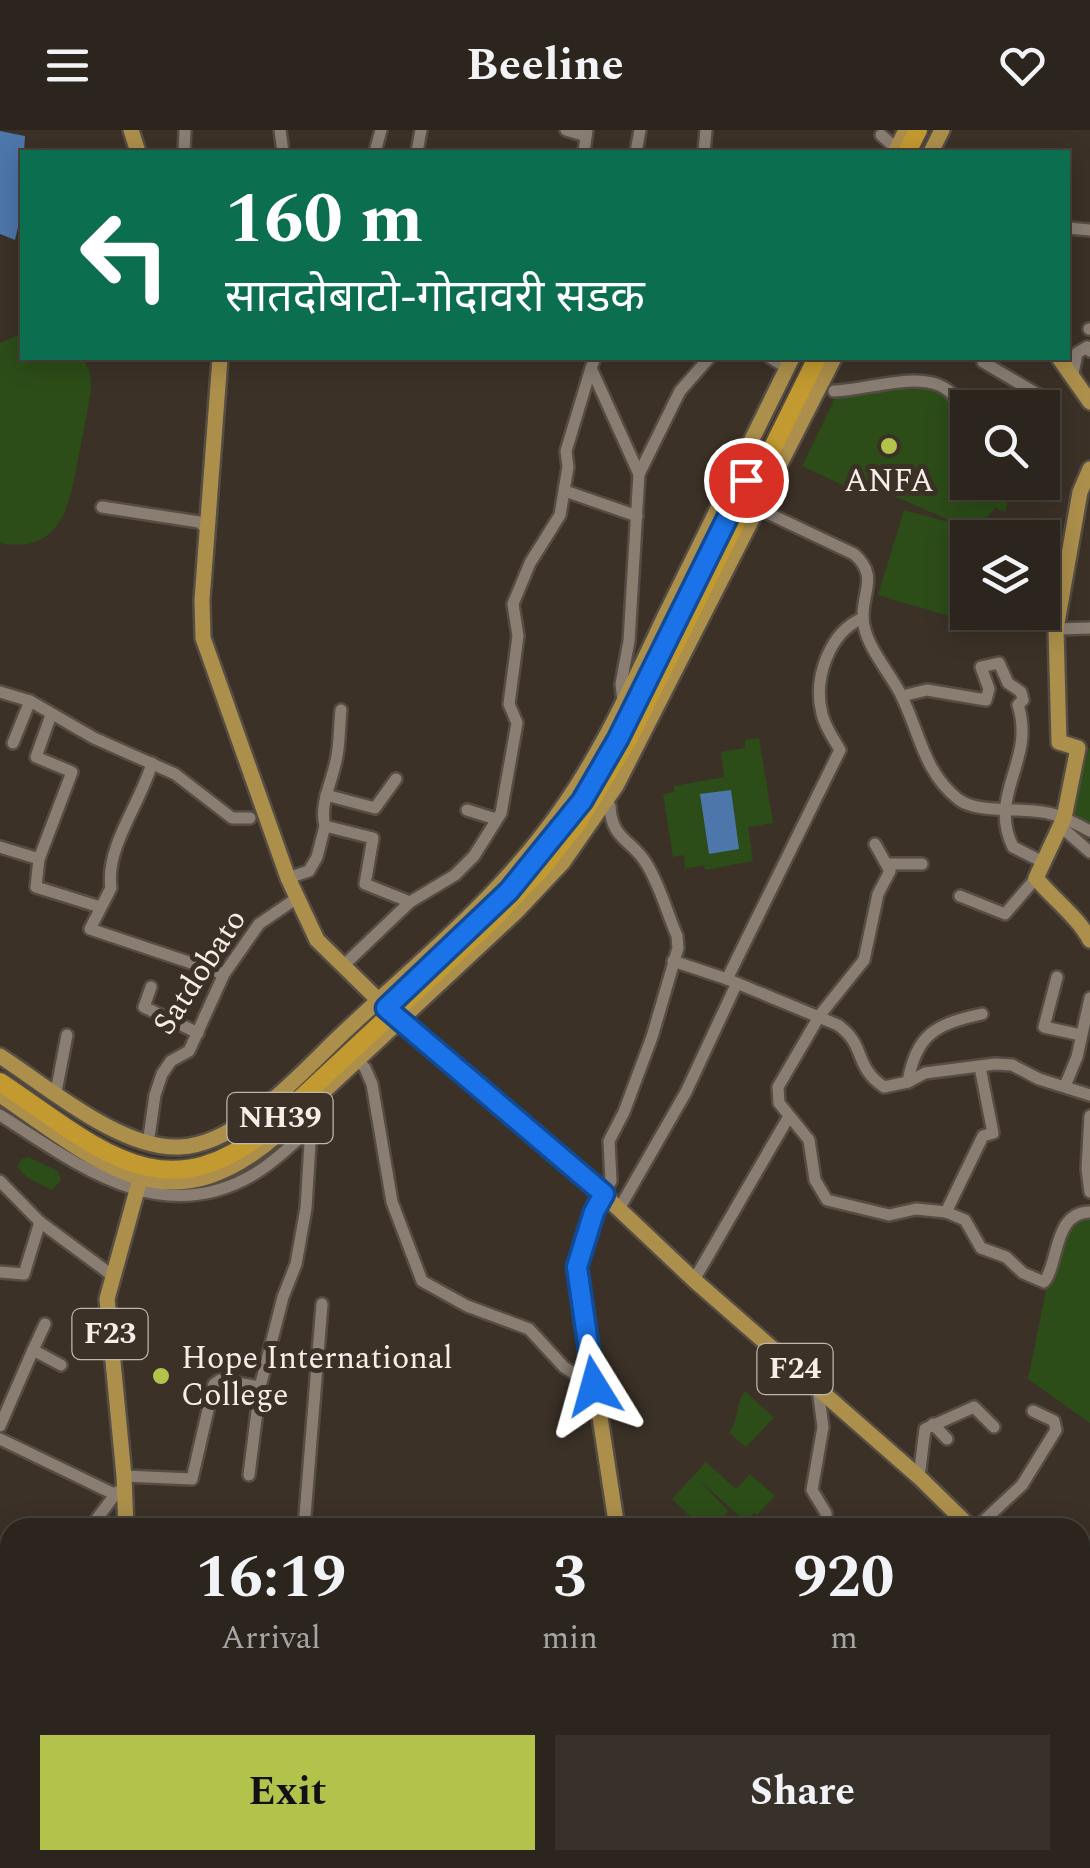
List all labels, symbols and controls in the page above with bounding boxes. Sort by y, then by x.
text: Beeline [466,31,624,100]
icon: menu [40,38,95,93]
icon: heart [995,38,1050,93]
text: 160 m [225,167,423,273]
icon: left [60,190,190,320]
text: सातदोबाटो-गोदावरी सडक [225,263,645,332]
map controls [950,390,1060,630]
button: search [950,390,1060,500]
marker: ANFA [878,435,900,457]
pin [704,438,789,523]
icon: arrive [719,453,774,508]
place label: ANFA [844,457,934,506]
button: layers [950,520,1060,630]
street label: Satdobato [141,899,259,1045]
road number: NH39 [228,1093,332,1143]
road number: F23 [72,1309,148,1359]
place label: Hope International College [181,1334,453,1420]
position arrow [542,1334,646,1438]
road number: F24 [758,1344,832,1394]
marker: Hope International College [150,1365,172,1387]
text: 16:19 [196,1532,346,1624]
text: 3 [553,1532,587,1624]
text: 920 [793,1532,894,1624]
text: Arrival [221,1614,321,1663]
text: min [542,1614,598,1663]
text: m [830,1614,858,1663]
button: Exit [40,1735,535,1850]
button: Share [555,1735,1050,1850]

